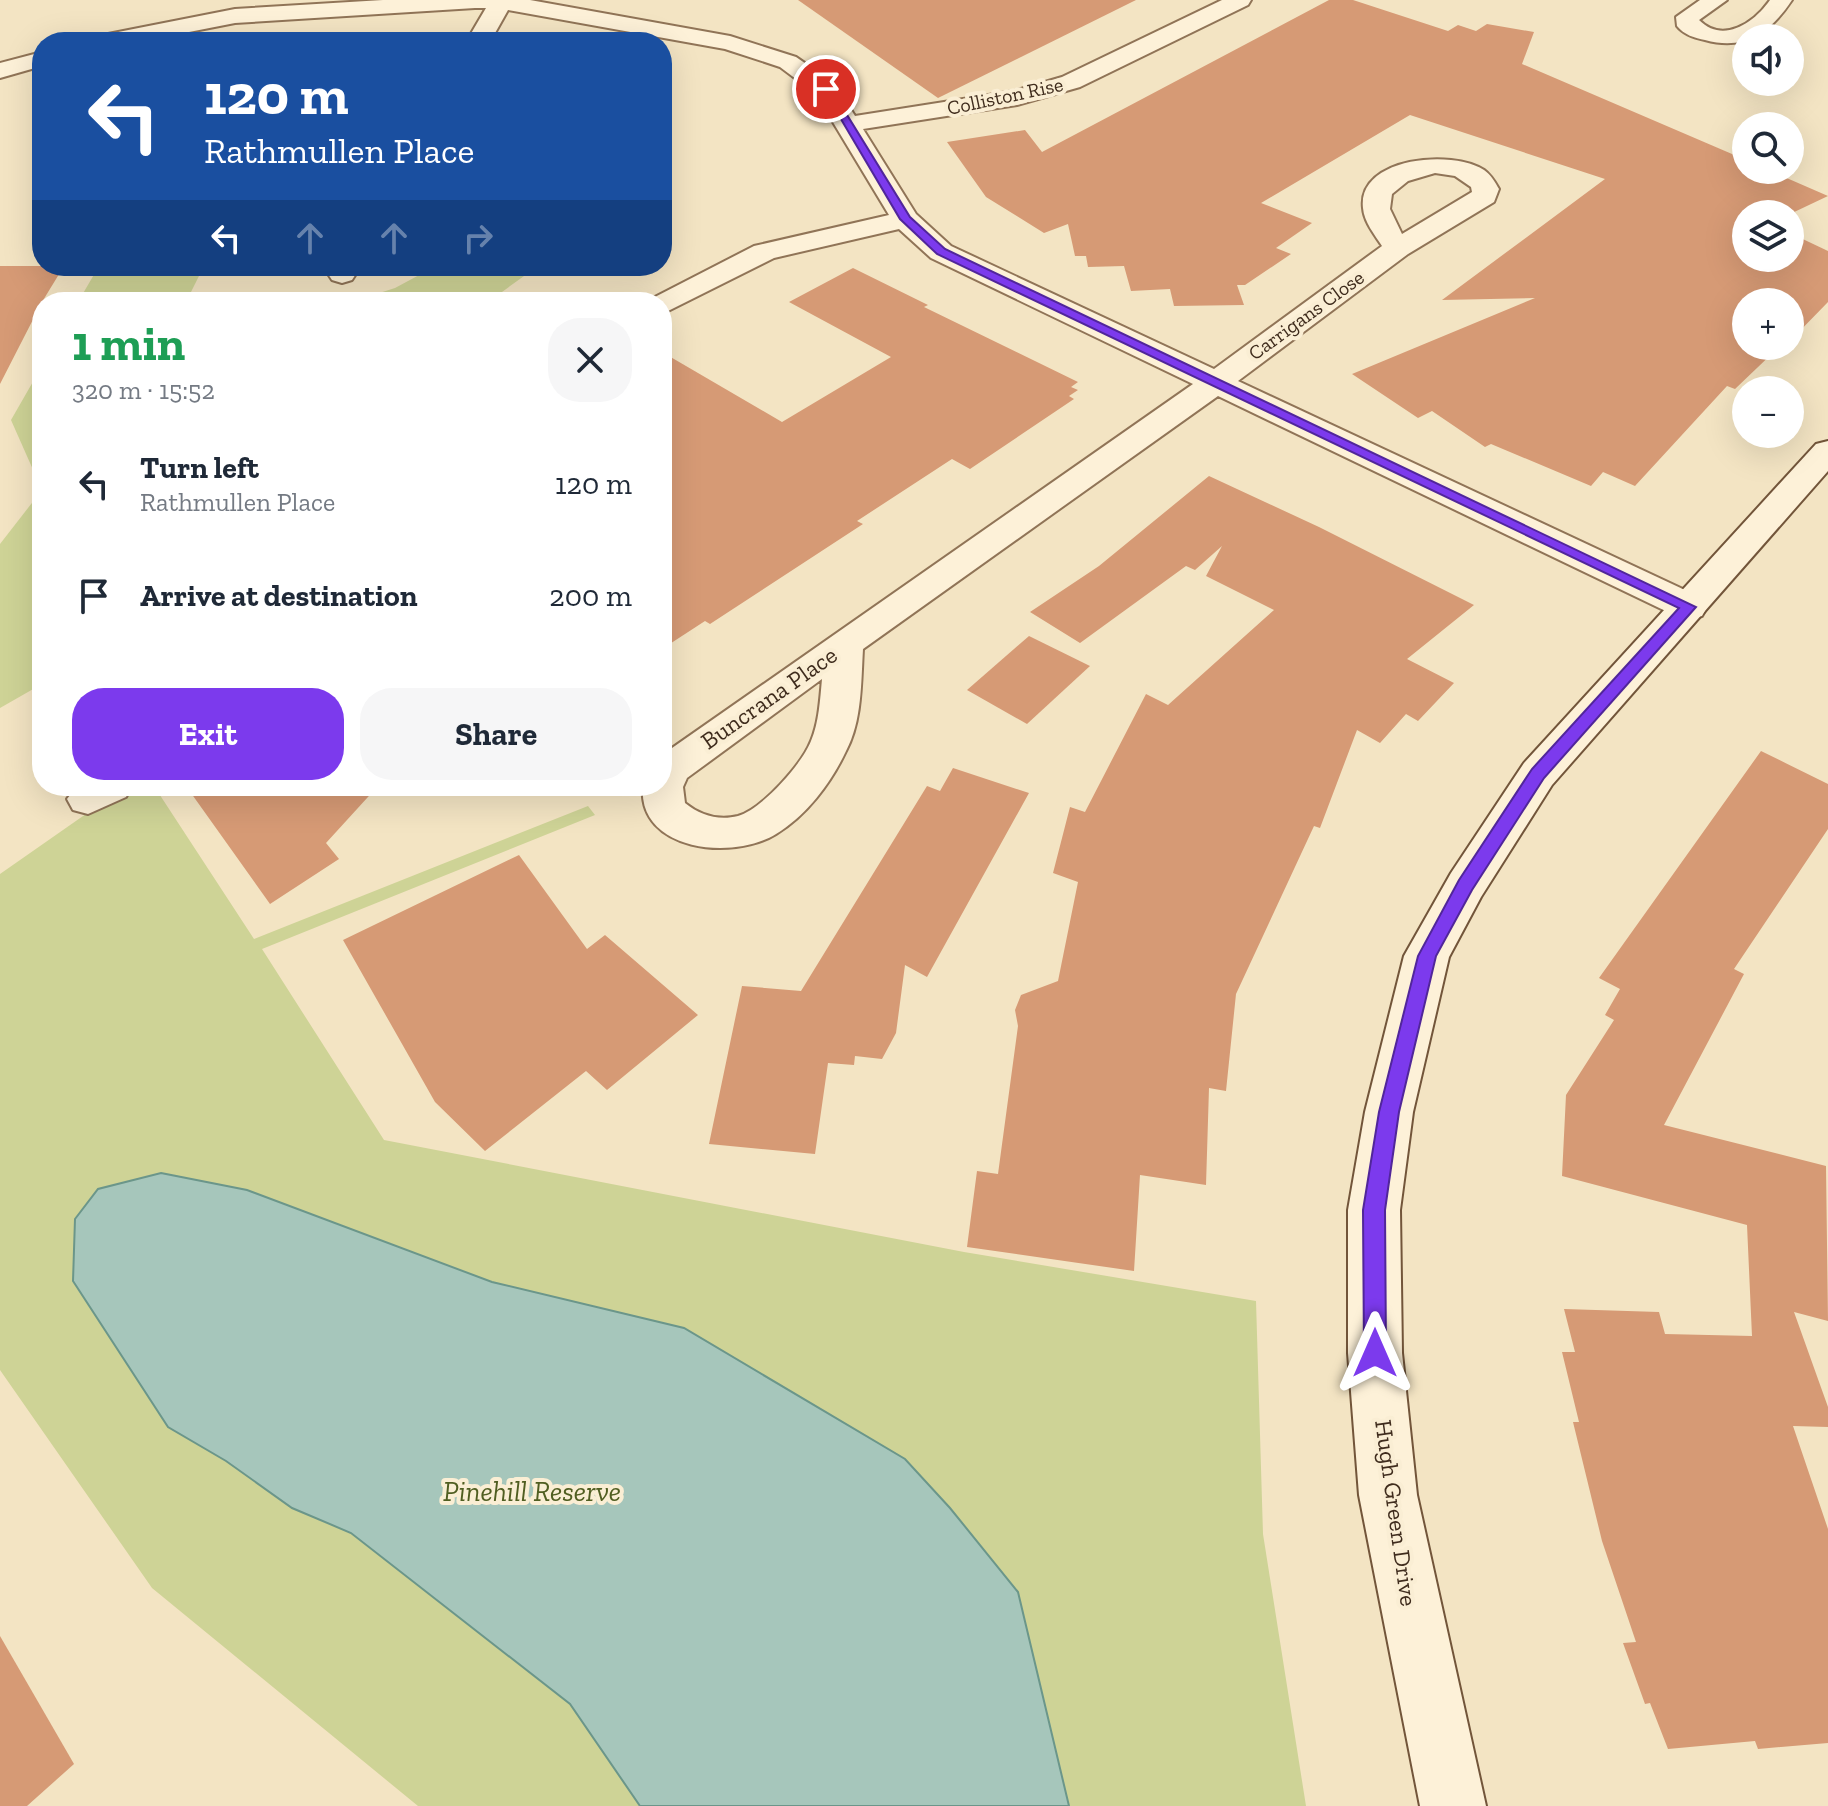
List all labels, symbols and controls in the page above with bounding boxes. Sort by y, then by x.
map controls [1732,24,1804,448]
button: sound [1732,24,1804,96]
pin [792,55,860,123]
text: 120 m [204,61,348,128]
icon: left [72,64,176,168]
icon: arrive [804,67,848,111]
street label: Colliston Rise [945,72,1065,120]
button: search [1732,112,1804,184]
text: Rathmullen Place [204,129,474,172]
button: layers [1732,200,1804,272]
icon: left [204,216,248,260]
icon: ahead [288,216,332,260]
icon: ahead [372,216,416,260]
icon: right [456,216,500,260]
street label: Carrigans Close [1244,265,1368,365]
button: + [1732,288,1804,360]
text: 1 min [72,315,185,372]
button: close [548,318,632,402]
text: 320 m · 15:52 [72,374,215,406]
button: − [1732,376,1804,448]
text: Turn left [140,450,259,486]
icon: left [72,462,116,506]
text: 120 m [555,466,632,502]
text: Rathmullen Place [140,486,335,518]
icon: arrive [72,574,116,618]
text: Arrive at destination [140,578,417,614]
text: 200 m [549,578,632,614]
street label: Buncrana Place [695,640,842,755]
button: Exit [72,688,344,780]
button: Share [360,688,632,780]
position arrow [1333,1311,1417,1395]
street label: Hugh Green Drive [1369,1418,1424,1608]
park label: Pinehill Reserve [443,1475,621,1508]

